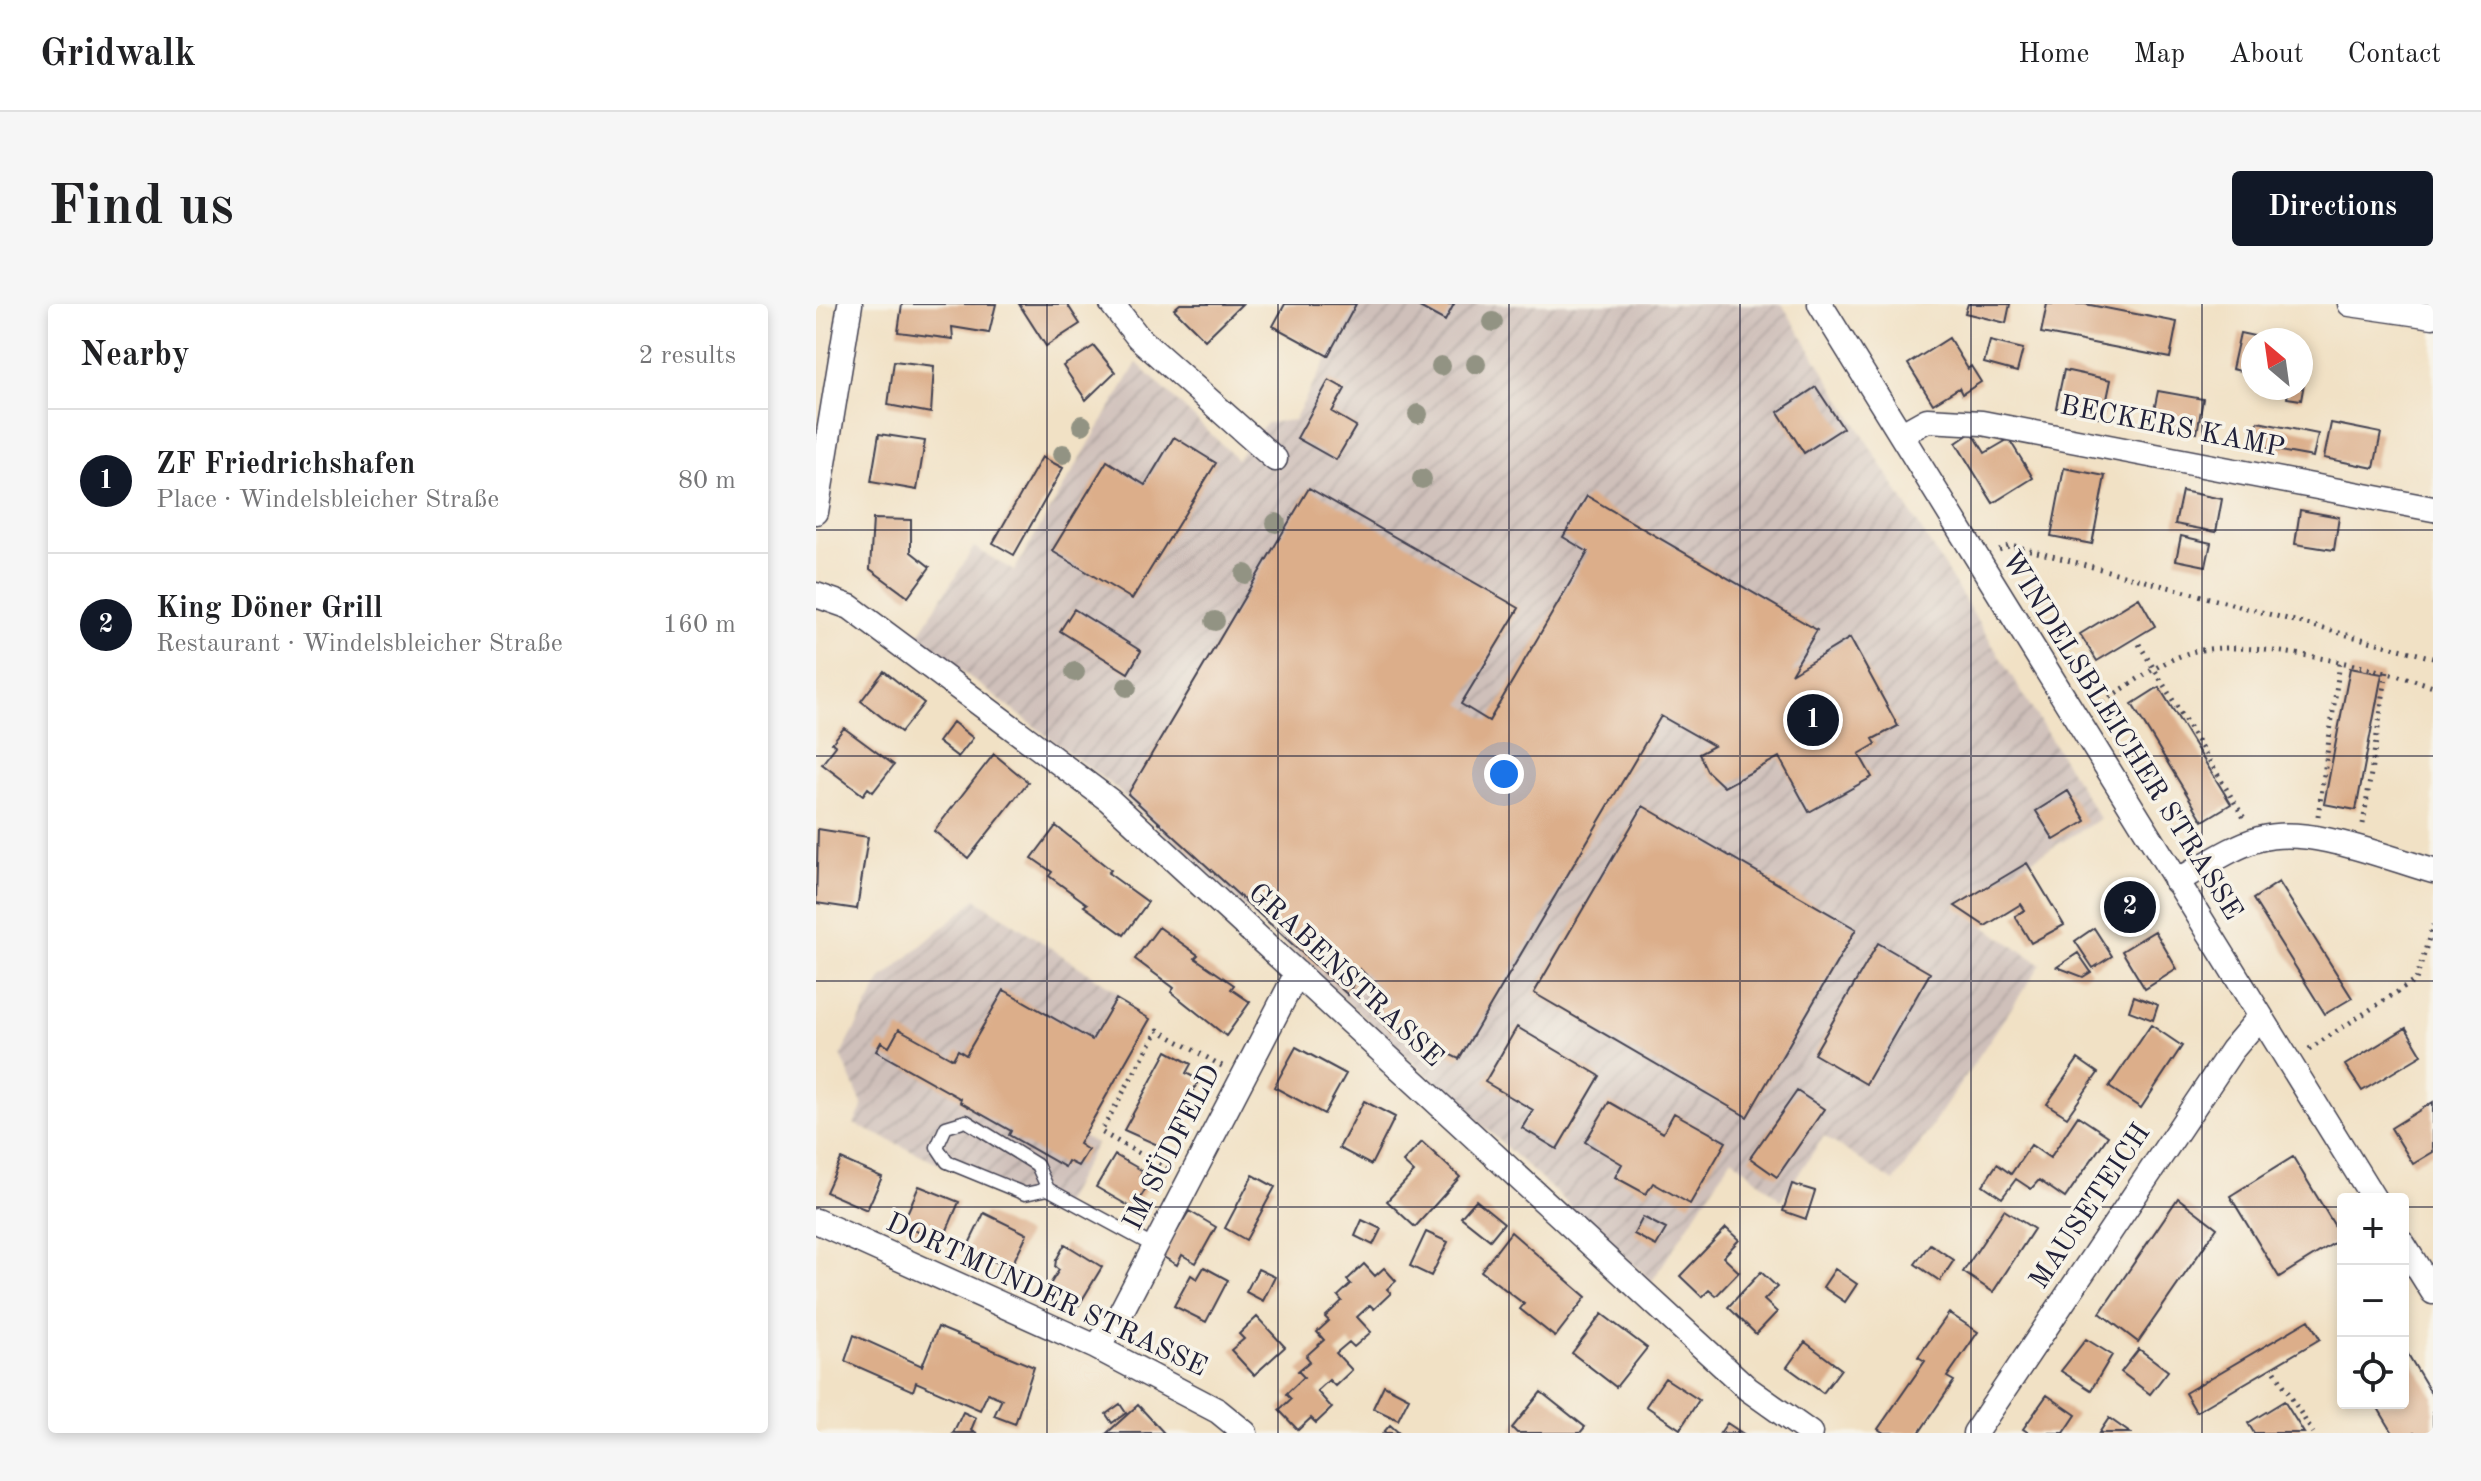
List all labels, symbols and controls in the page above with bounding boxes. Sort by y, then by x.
text: Gridwalk [40,36,196,74]
text: Home [2018,41,2089,69]
text: Map [2133,41,2185,69]
text: About [2229,41,2304,69]
text: Contact [2348,41,2441,69]
button: Directions [2232,171,2433,246]
text: Find us [48,180,234,236]
north arrow [2241,328,2313,400]
text: Nearby [80,339,190,373]
text: 2 results [638,343,736,369]
street label: BECKERS KAMP [2057,392,2287,464]
text: ZF Friedrichshafen [156,450,415,480]
text: 1 [98,468,114,494]
text: 80 m [678,468,736,494]
text: Place · Windelsbleicher Straße [156,487,499,513]
street label: WINDELSBLEICHER STRASSE [1995,547,2247,925]
text: King Döner Grill [156,594,383,624]
text: 2 [98,612,114,638]
text: 160 m [663,612,736,638]
text: Restaurant · Windelsbleicher Straße [156,631,563,657]
pin: 1 [1787,690,1839,750]
your location [1484,754,1524,794]
pin: 2 [2104,877,2156,937]
street label: GRABENSTRASSE [1242,879,1448,1073]
street label: IM SÜDFELD [1116,1059,1227,1235]
street label: MAUSETEICH [2026,1119,2156,1295]
map controls [2337,1193,2409,1409]
button: + [2337,1193,2409,1265]
street label: DORTMUNDER STRASSE [881,1209,1211,1383]
button: − [2337,1265,2409,1337]
button: locate [2337,1337,2409,1409]

